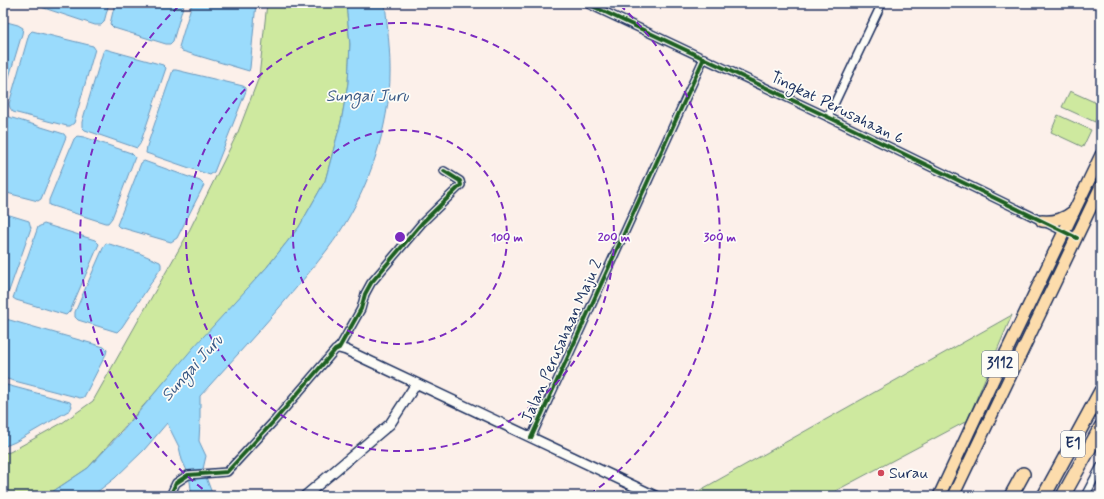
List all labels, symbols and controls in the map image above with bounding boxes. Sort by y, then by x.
street label: Tingkat Perusahaan 6 [766,67,907,150]
water label: Sungai Juru [326,85,409,109]
centre of rings [393,230,407,244]
text: 100 m [491,230,524,246]
text: 200 m [598,230,631,246]
text: 300 m [704,230,737,246]
street label: Jalan Perusahaan Maju 2 [517,256,608,426]
water label: Sungai Juru [156,329,230,407]
road number: 3112 [982,351,1018,377]
road number: E1 [1061,431,1085,457]
place label: Surau [889,463,929,484]
marker: Surau [876,468,886,478]

